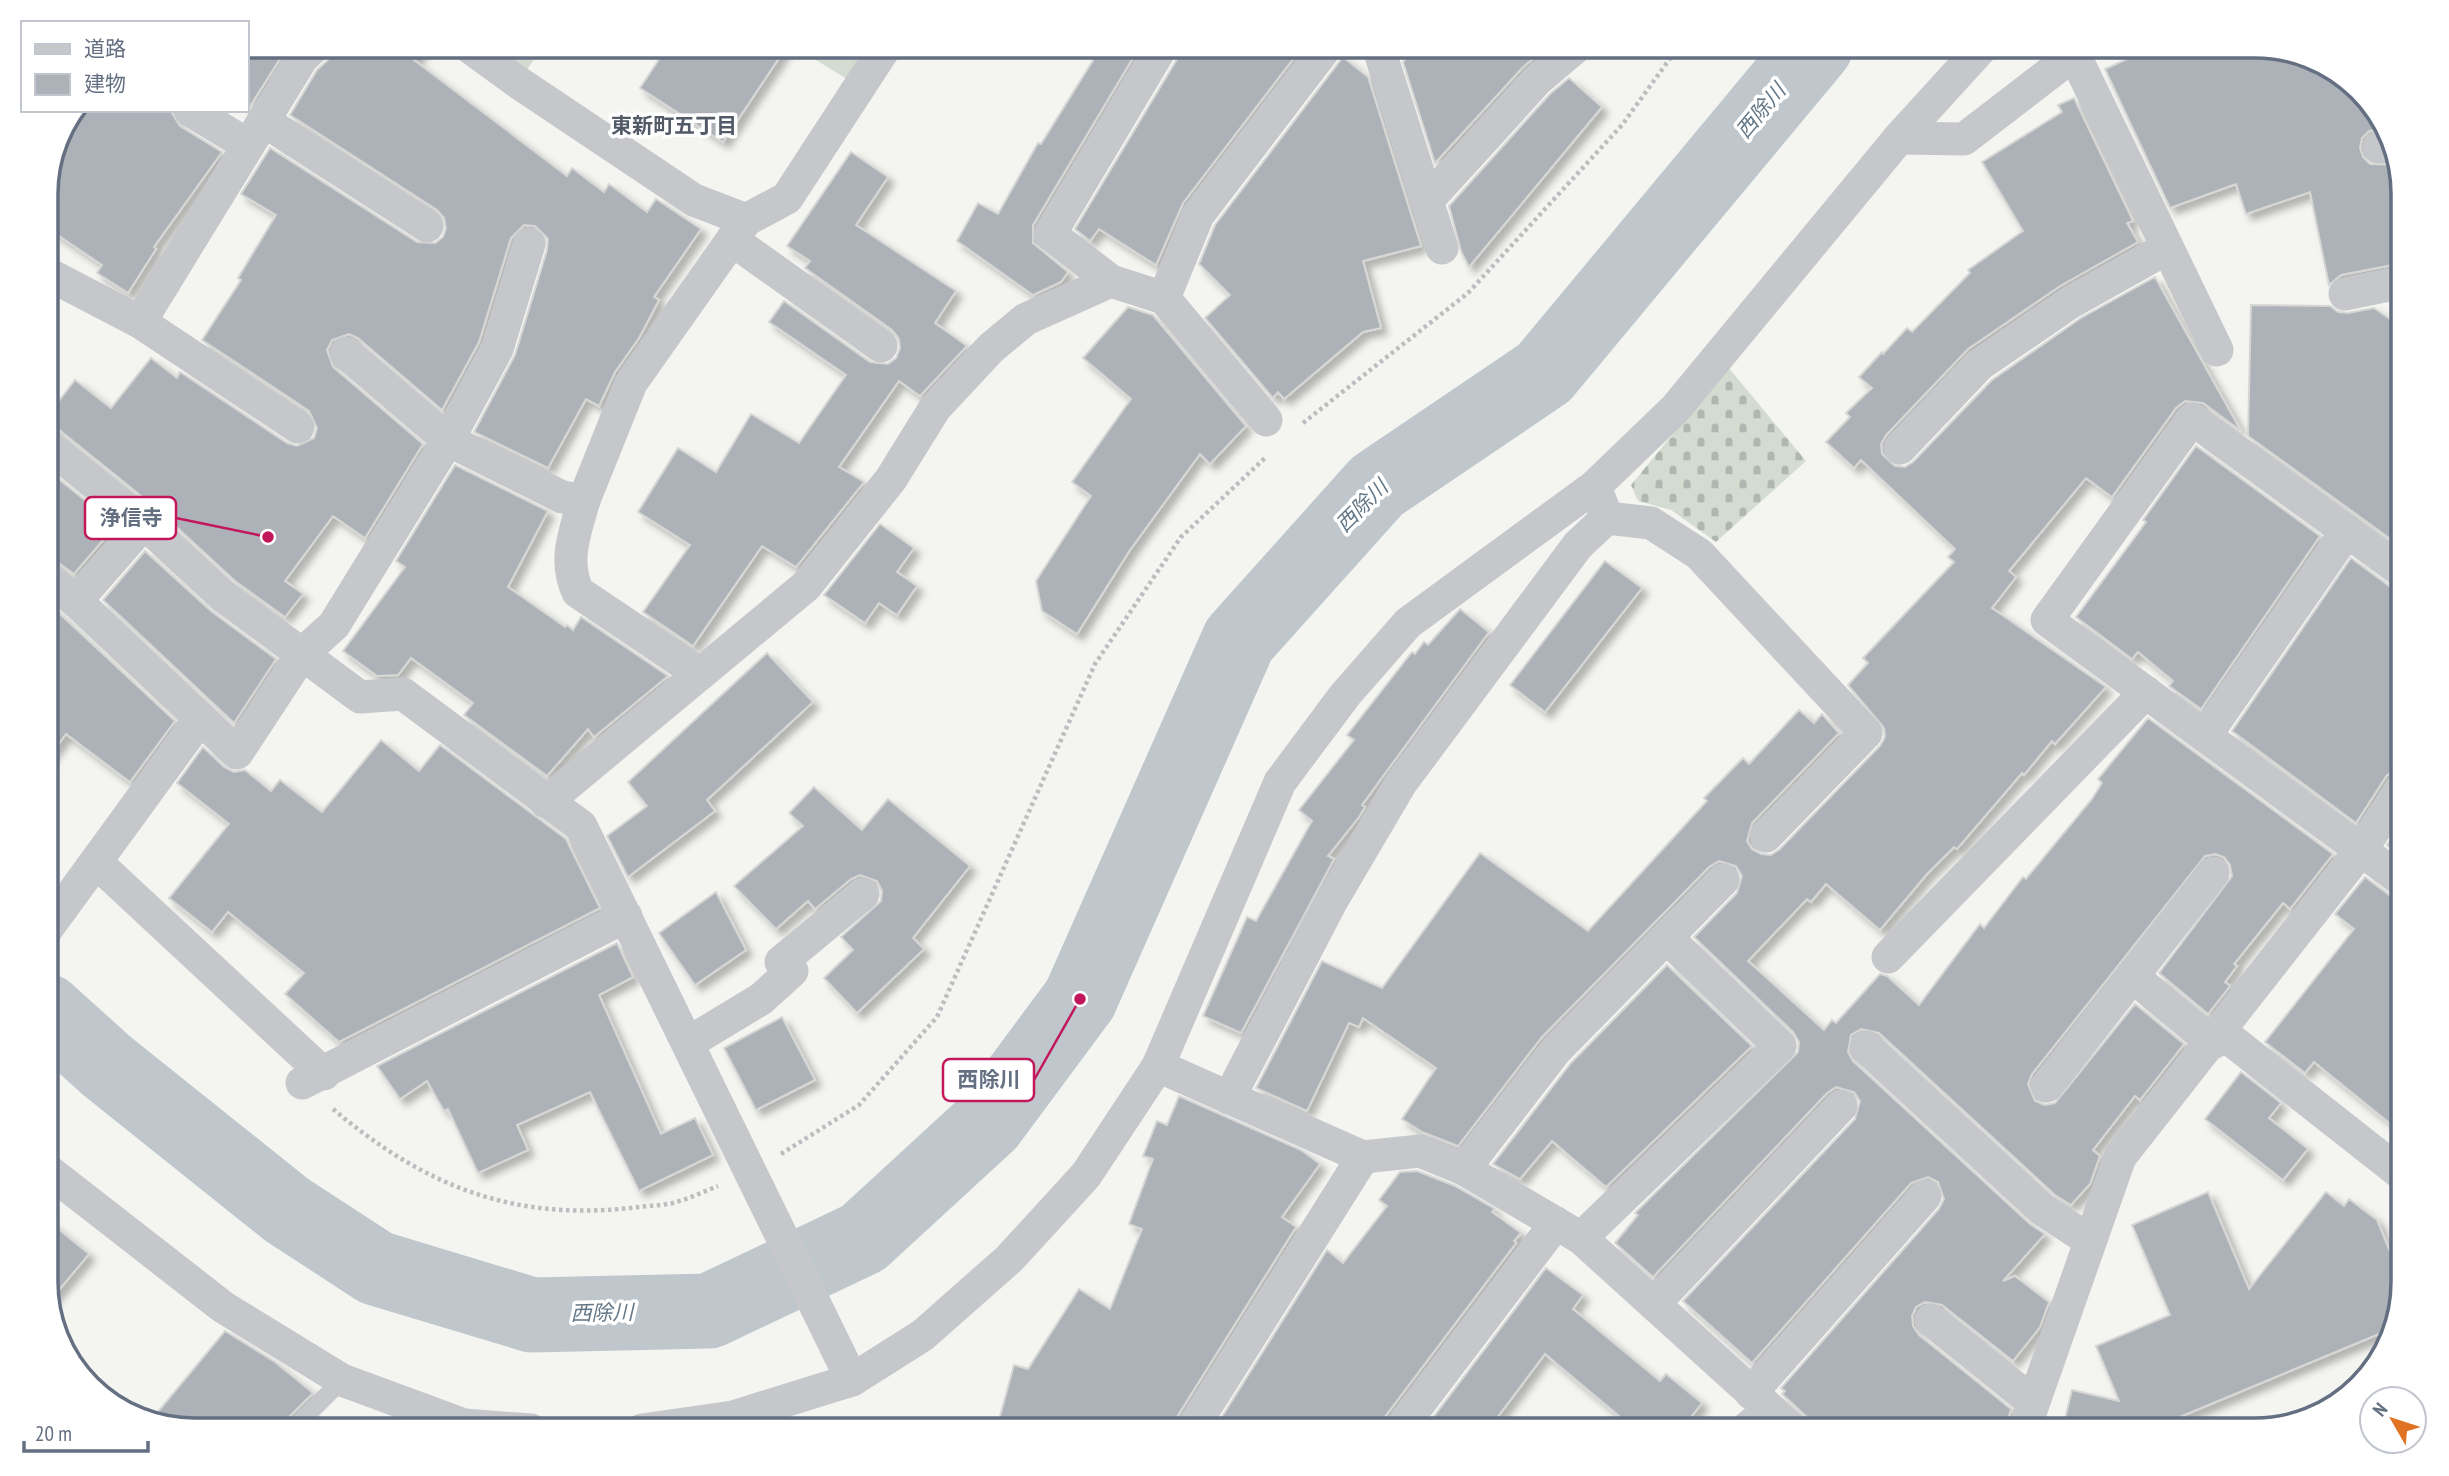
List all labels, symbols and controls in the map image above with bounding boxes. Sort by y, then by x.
legend [21,21,248,112]
text: 道路 [84,35,126,62]
text: 建物 [84,70,126,97]
water label: 西除川 [1730,76,1792,143]
district label: 東新町五丁目 [611,112,737,139]
water label: 西除川 [1330,472,1395,537]
callout: 浄信寺 [85,497,176,539]
text: 浄信寺 [100,504,163,531]
callout: 西除川 [943,1059,1034,1101]
text: 西除川 [958,1066,1021,1093]
water label: 西除川 [570,1298,636,1327]
north arrow [2358,1385,2428,1455]
text: N [2367,1398,2392,1421]
scale bar [24,1410,149,1454]
text: 20 m [35,1420,72,1447]

